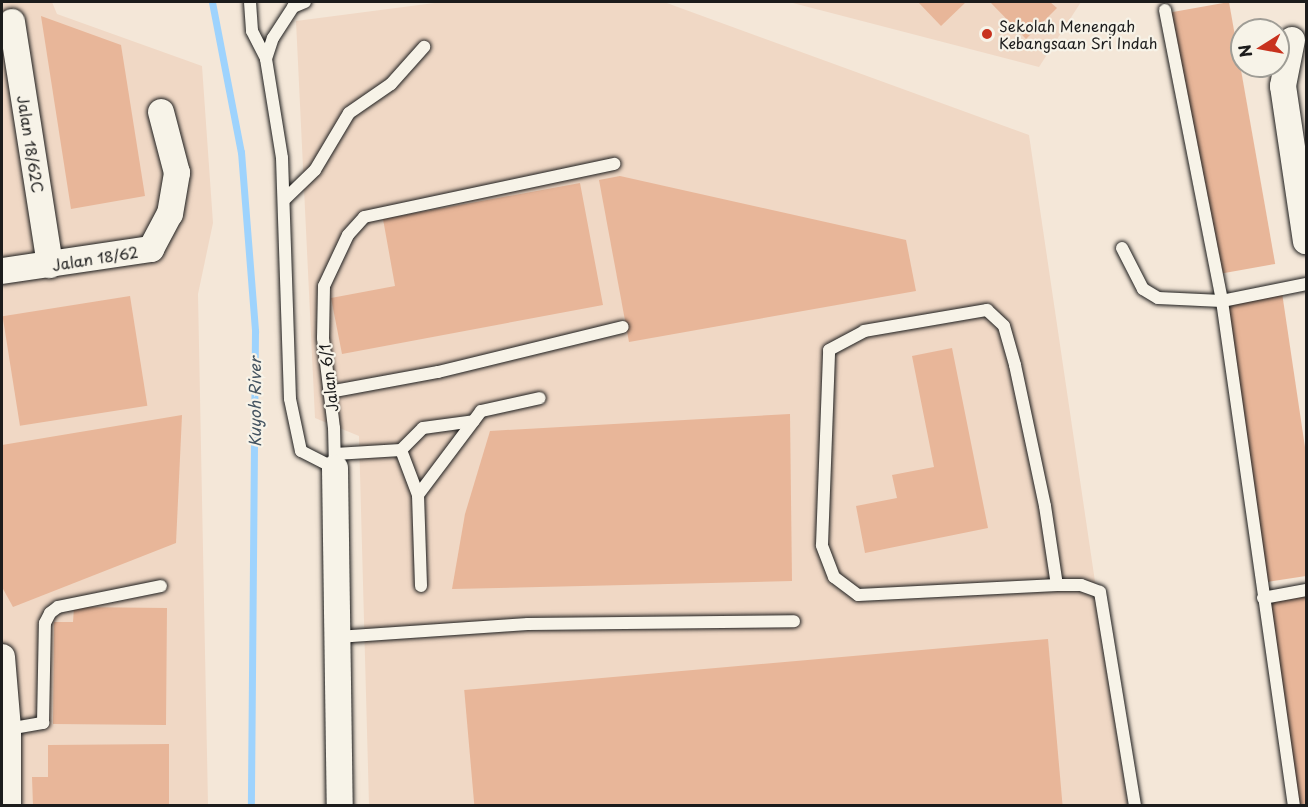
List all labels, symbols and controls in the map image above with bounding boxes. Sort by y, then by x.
place label: Sekolah Menengah Kebangsaan Sri Indah [999,16,1156,51]
north arrow [1230,18,1290,78]
marker: Sekolah Menengah Kebangsaan Sri Indah [980,27,994,41]
text: N [1231,43,1257,60]
street label: Jalan 18/62C [14,94,48,194]
street label: Jalan 18/62 [51,242,139,274]
street label: Jalan 6/1 [315,343,341,413]
water label: Kuyoh River [244,356,264,448]

